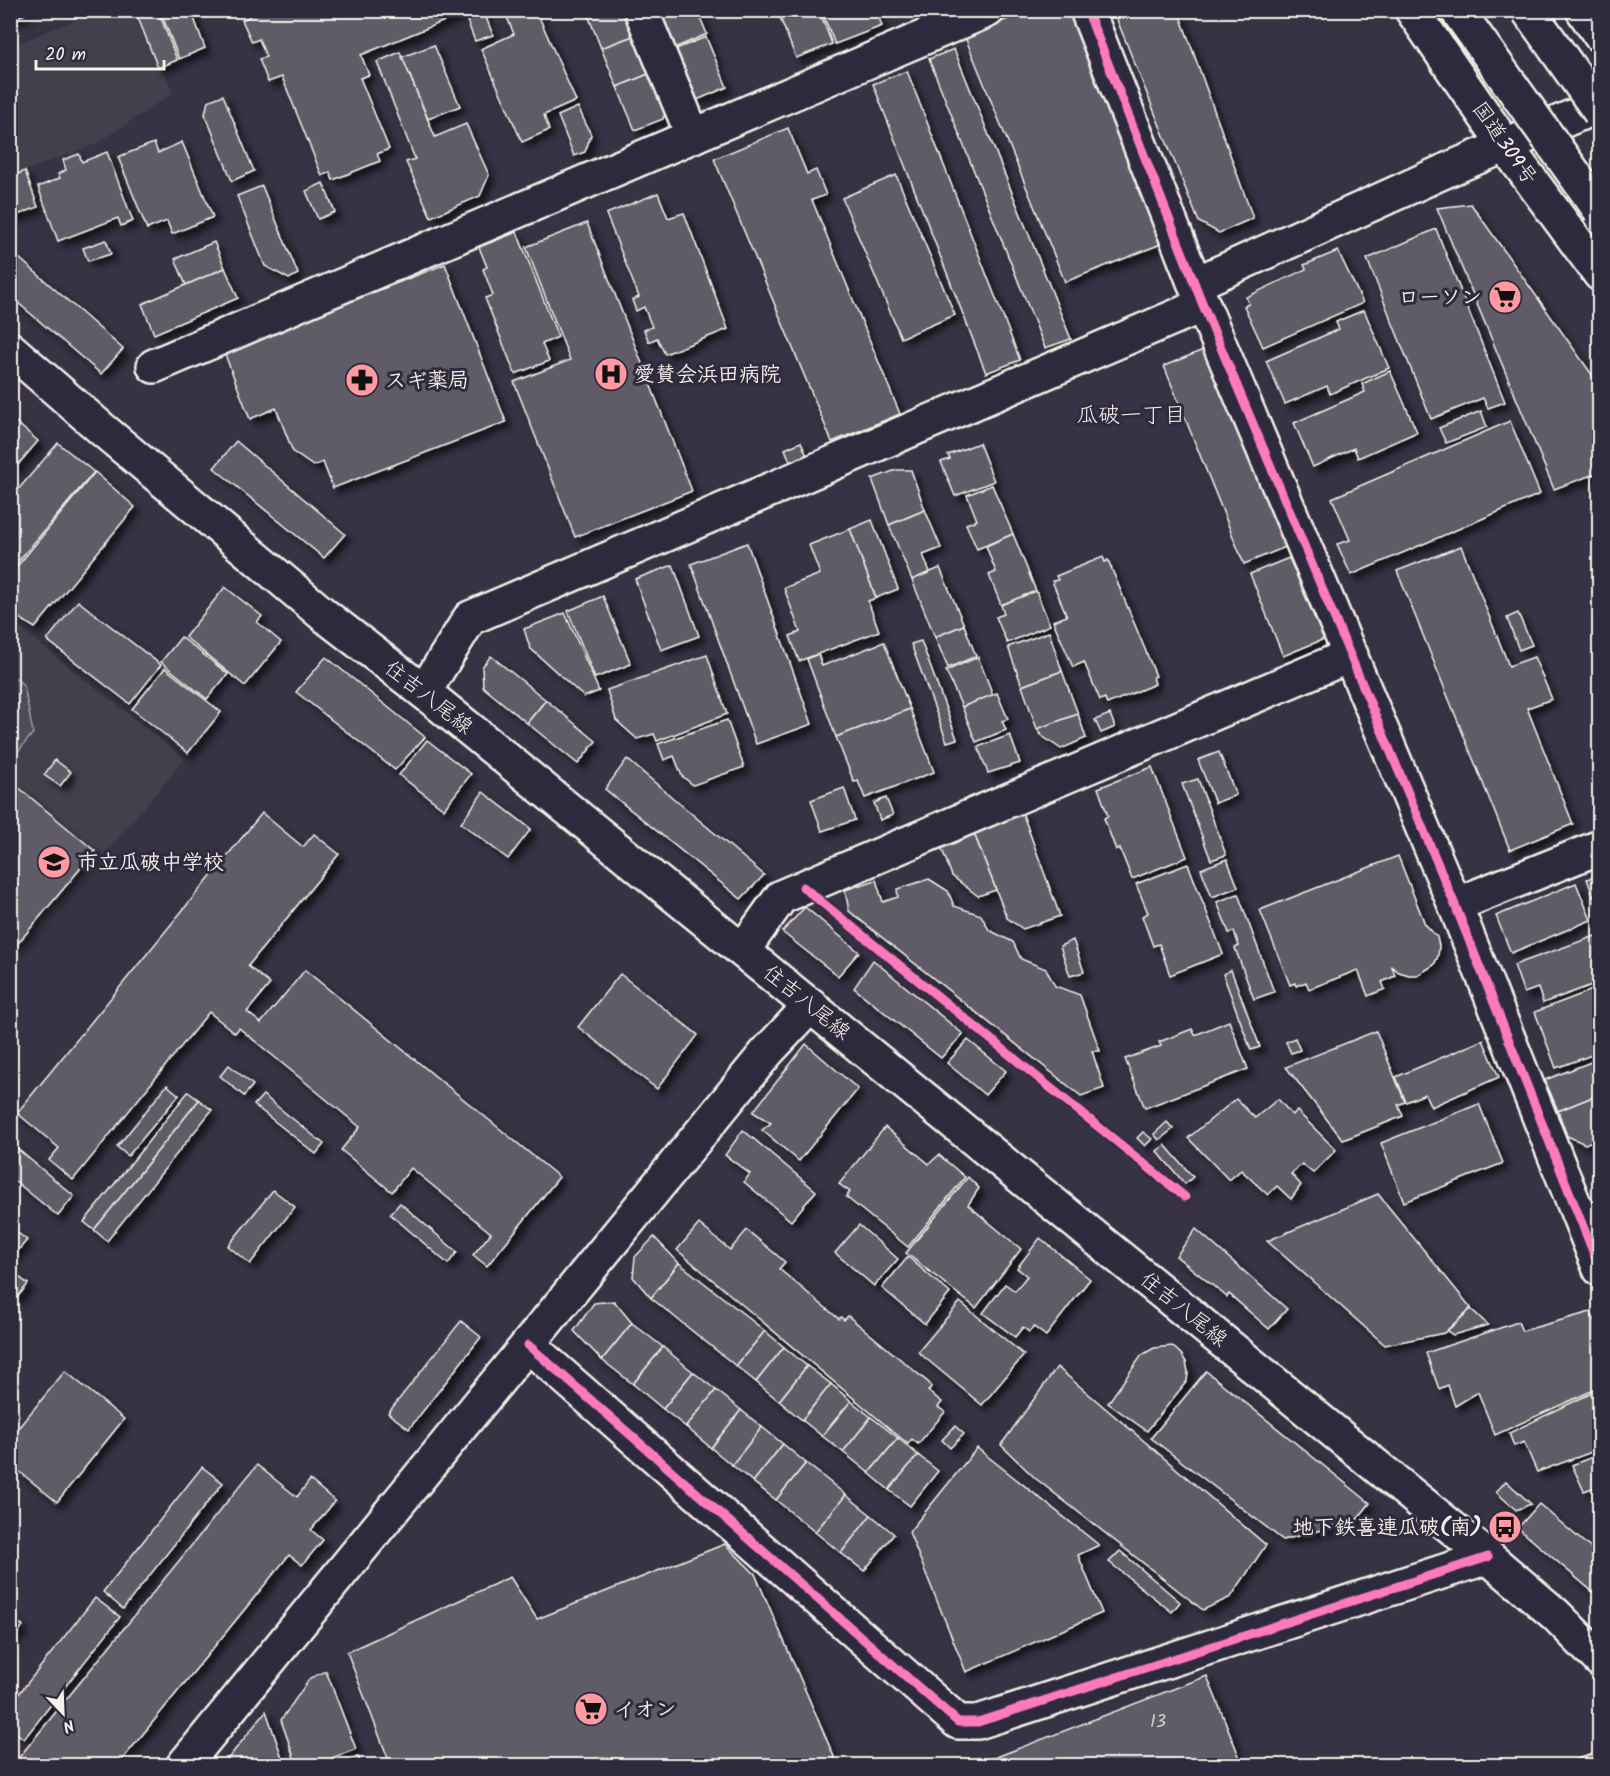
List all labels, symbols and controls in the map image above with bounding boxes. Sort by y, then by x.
scale bar [36,33,164,71]
text: 20 m [45,41,86,70]
street label: 国道309号 [1463,95,1545,193]
supermarket icon: ローソン [1487,279,1523,315]
place label: ローソン [1398,282,1482,315]
hospital icon: 愛賛会浜田病院 [593,356,629,392]
place label: 愛賛会浜田病院 [634,359,781,392]
pharmacy icon: スギ薬局 [344,362,380,398]
place label: スギ薬局 [385,365,469,398]
district label: 瓜破一丁目 [1076,399,1186,434]
street label: 住吉八尾線 [377,653,480,744]
school or university icon: 市立瓜破中学校 [36,844,72,880]
place label: 市立瓜破中学校 [77,847,224,880]
street label: 住吉八尾線 [755,957,857,1049]
street label: 住吉八尾線 [1132,1264,1234,1356]
bus stop icon: 地下鉄喜連瓜破(南) [1487,1509,1523,1545]
place label: 地下鉄喜連瓜破(南) [1293,1512,1482,1545]
north arrow [33,1683,93,1743]
supermarket icon: イオン [573,1691,609,1727]
place label: イオン [614,1694,677,1727]
house number: 13 [1150,1708,1166,1737]
text: N [59,1712,78,1739]

